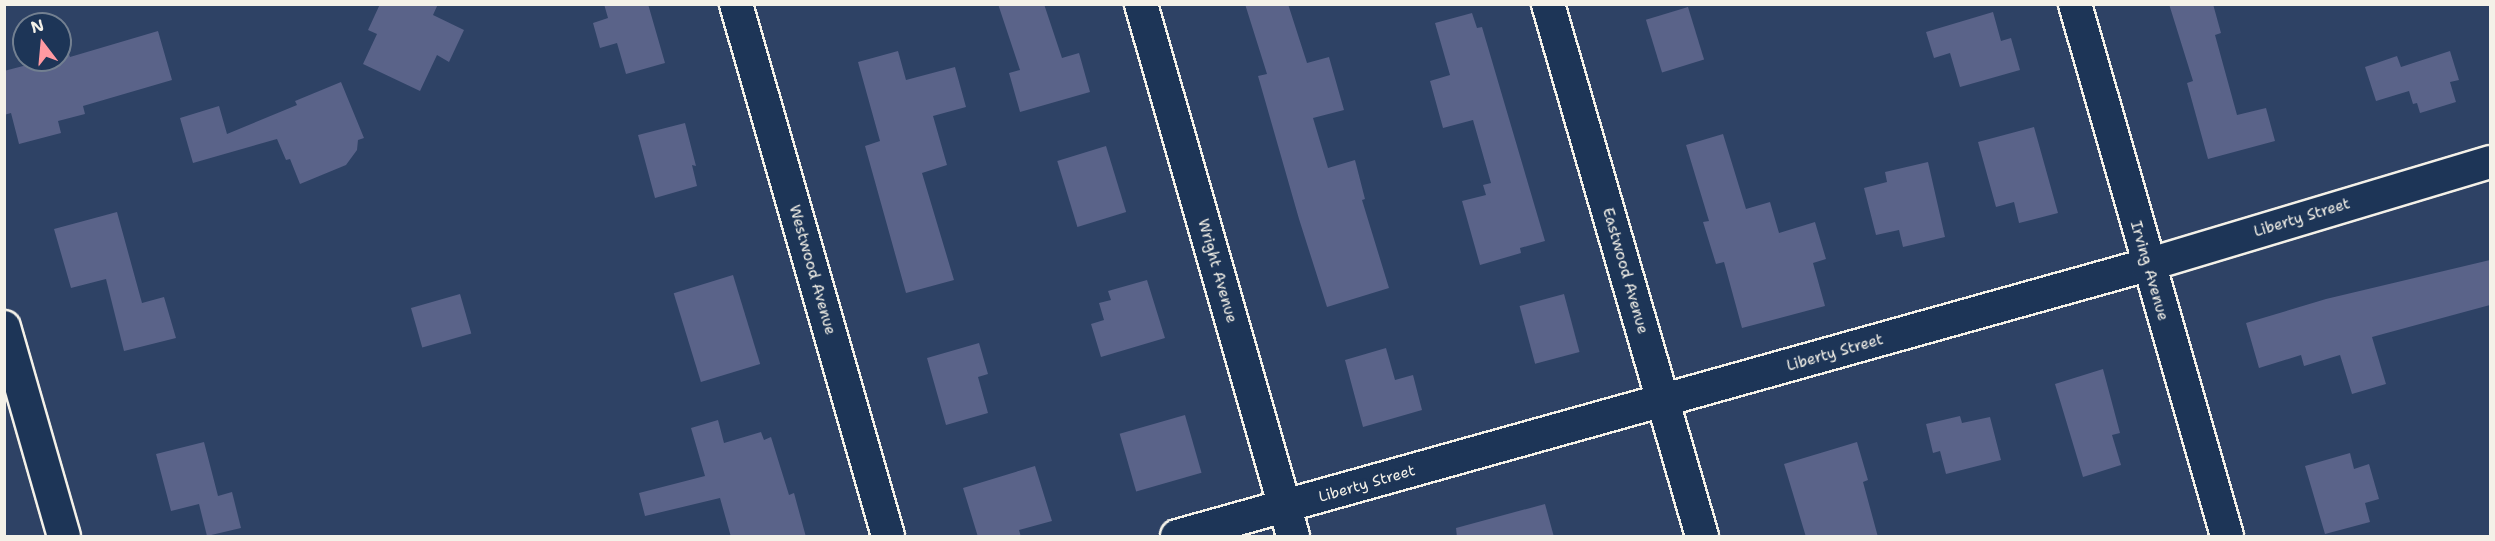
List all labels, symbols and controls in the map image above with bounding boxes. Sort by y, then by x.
north arrow [12,12,72,72]
text: N [28,14,46,38]
street label: Liberty Street [2252,195,2352,241]
street label: Westwood Avenue [785,203,839,337]
street label: Eastwood Avenue [1598,206,1652,336]
street label: Wright Avenue [1194,217,1240,325]
street label: Irving Avenue [2126,219,2172,323]
street label: Liberty Street [1785,331,1885,375]
street label: Liberty Street [1317,462,1417,506]

